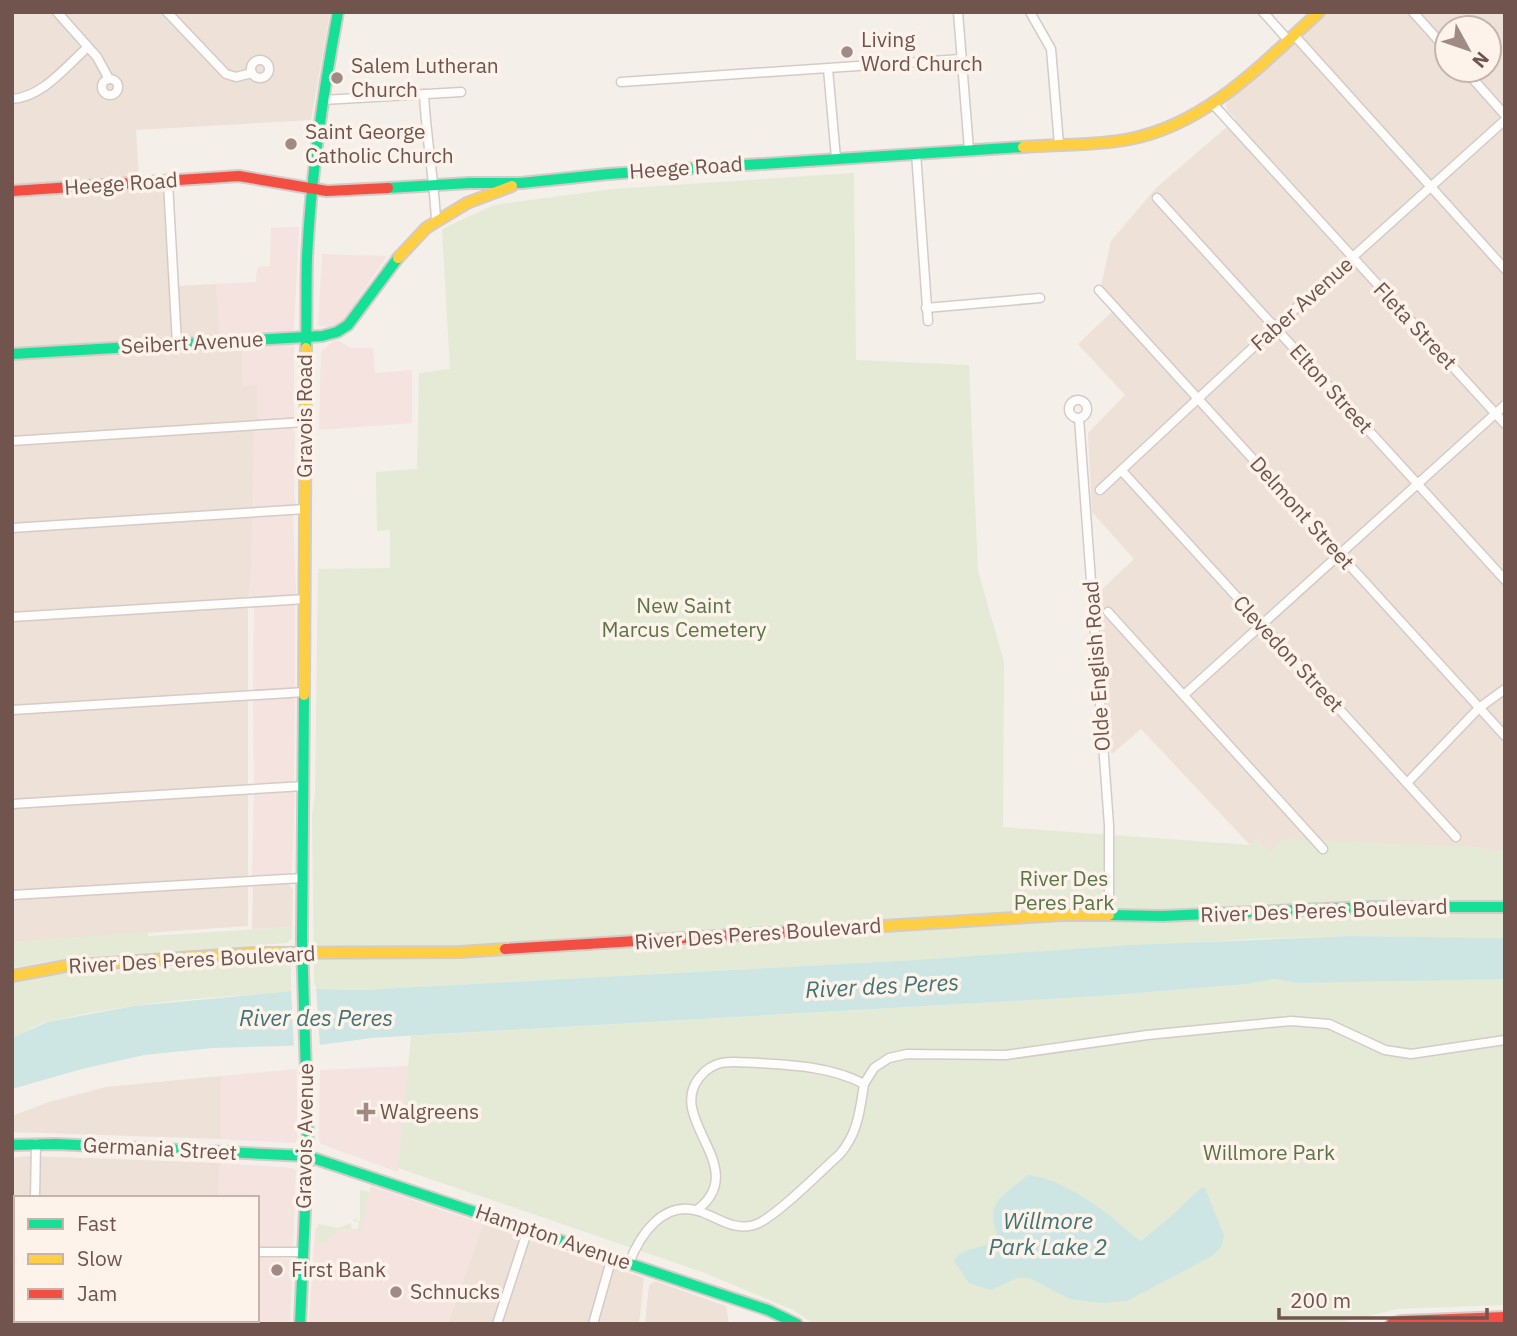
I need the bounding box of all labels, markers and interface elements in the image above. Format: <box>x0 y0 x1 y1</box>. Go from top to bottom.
north arrow <box>1433 14 1503 84</box>
place label: Living Word Church <box>861 25 983 77</box>
marker: Living Word Church <box>839 44 855 60</box>
text: N <box>1467 47 1495 73</box>
place label: Salem Lutheran Church <box>351 51 499 103</box>
marker: Salem Lutheran Church <box>329 70 345 86</box>
place label: Saint George Catholic Church <box>305 117 454 169</box>
marker: Saint George Catholic Church <box>283 136 299 152</box>
street label: Heege Road <box>628 149 744 185</box>
street label: Heege Road <box>63 165 179 201</box>
street label: Faber Avenue <box>1244 250 1358 357</box>
street label: Fleta Street <box>1368 275 1464 375</box>
street label: Seibert Avenue <box>120 324 264 360</box>
street label: Elton Street <box>1284 338 1379 439</box>
street label: Gravois Road <box>290 354 318 478</box>
street label: Delmont Street <box>1244 450 1361 575</box>
street label: Olde English Road <box>1076 580 1116 752</box>
street label: Clevedon Street <box>1227 589 1350 718</box>
park label: New Saint Marcus Cemetery <box>601 591 767 643</box>
park label: River Des Peres Park <box>1014 864 1114 916</box>
street label: River Des Peres Boulevard <box>1200 892 1448 928</box>
street label: River Des Peres Boulevard <box>633 910 882 956</box>
street label: River Des Peres Boulevard <box>68 939 316 979</box>
water label: River des Peres <box>804 966 960 1004</box>
water label: River des Peres <box>239 1002 393 1032</box>
street label: Gravois Avenue <box>289 1063 319 1209</box>
place label: Walgreens <box>380 1097 479 1125</box>
marker: Walgreens <box>358 1104 374 1120</box>
street label: Germania Street <box>82 1130 238 1166</box>
park label: Willmore Park <box>1203 1138 1335 1166</box>
legend <box>14 1196 259 1322</box>
street label: Hampton Avenue <box>472 1196 635 1276</box>
water label: Willmore Park Lake 2 <box>989 1205 1107 1261</box>
text: Fast <box>77 1209 117 1237</box>
text: Slow <box>77 1244 123 1272</box>
place label: First Bank <box>291 1255 386 1283</box>
marker: First Bank <box>269 1262 285 1278</box>
scale bar <box>1279 1276 1487 1320</box>
place label: Schnucks <box>410 1277 500 1305</box>
text: Jam <box>77 1279 117 1307</box>
marker: Schnucks <box>388 1284 404 1300</box>
text: 200 m <box>1290 1286 1351 1314</box>

